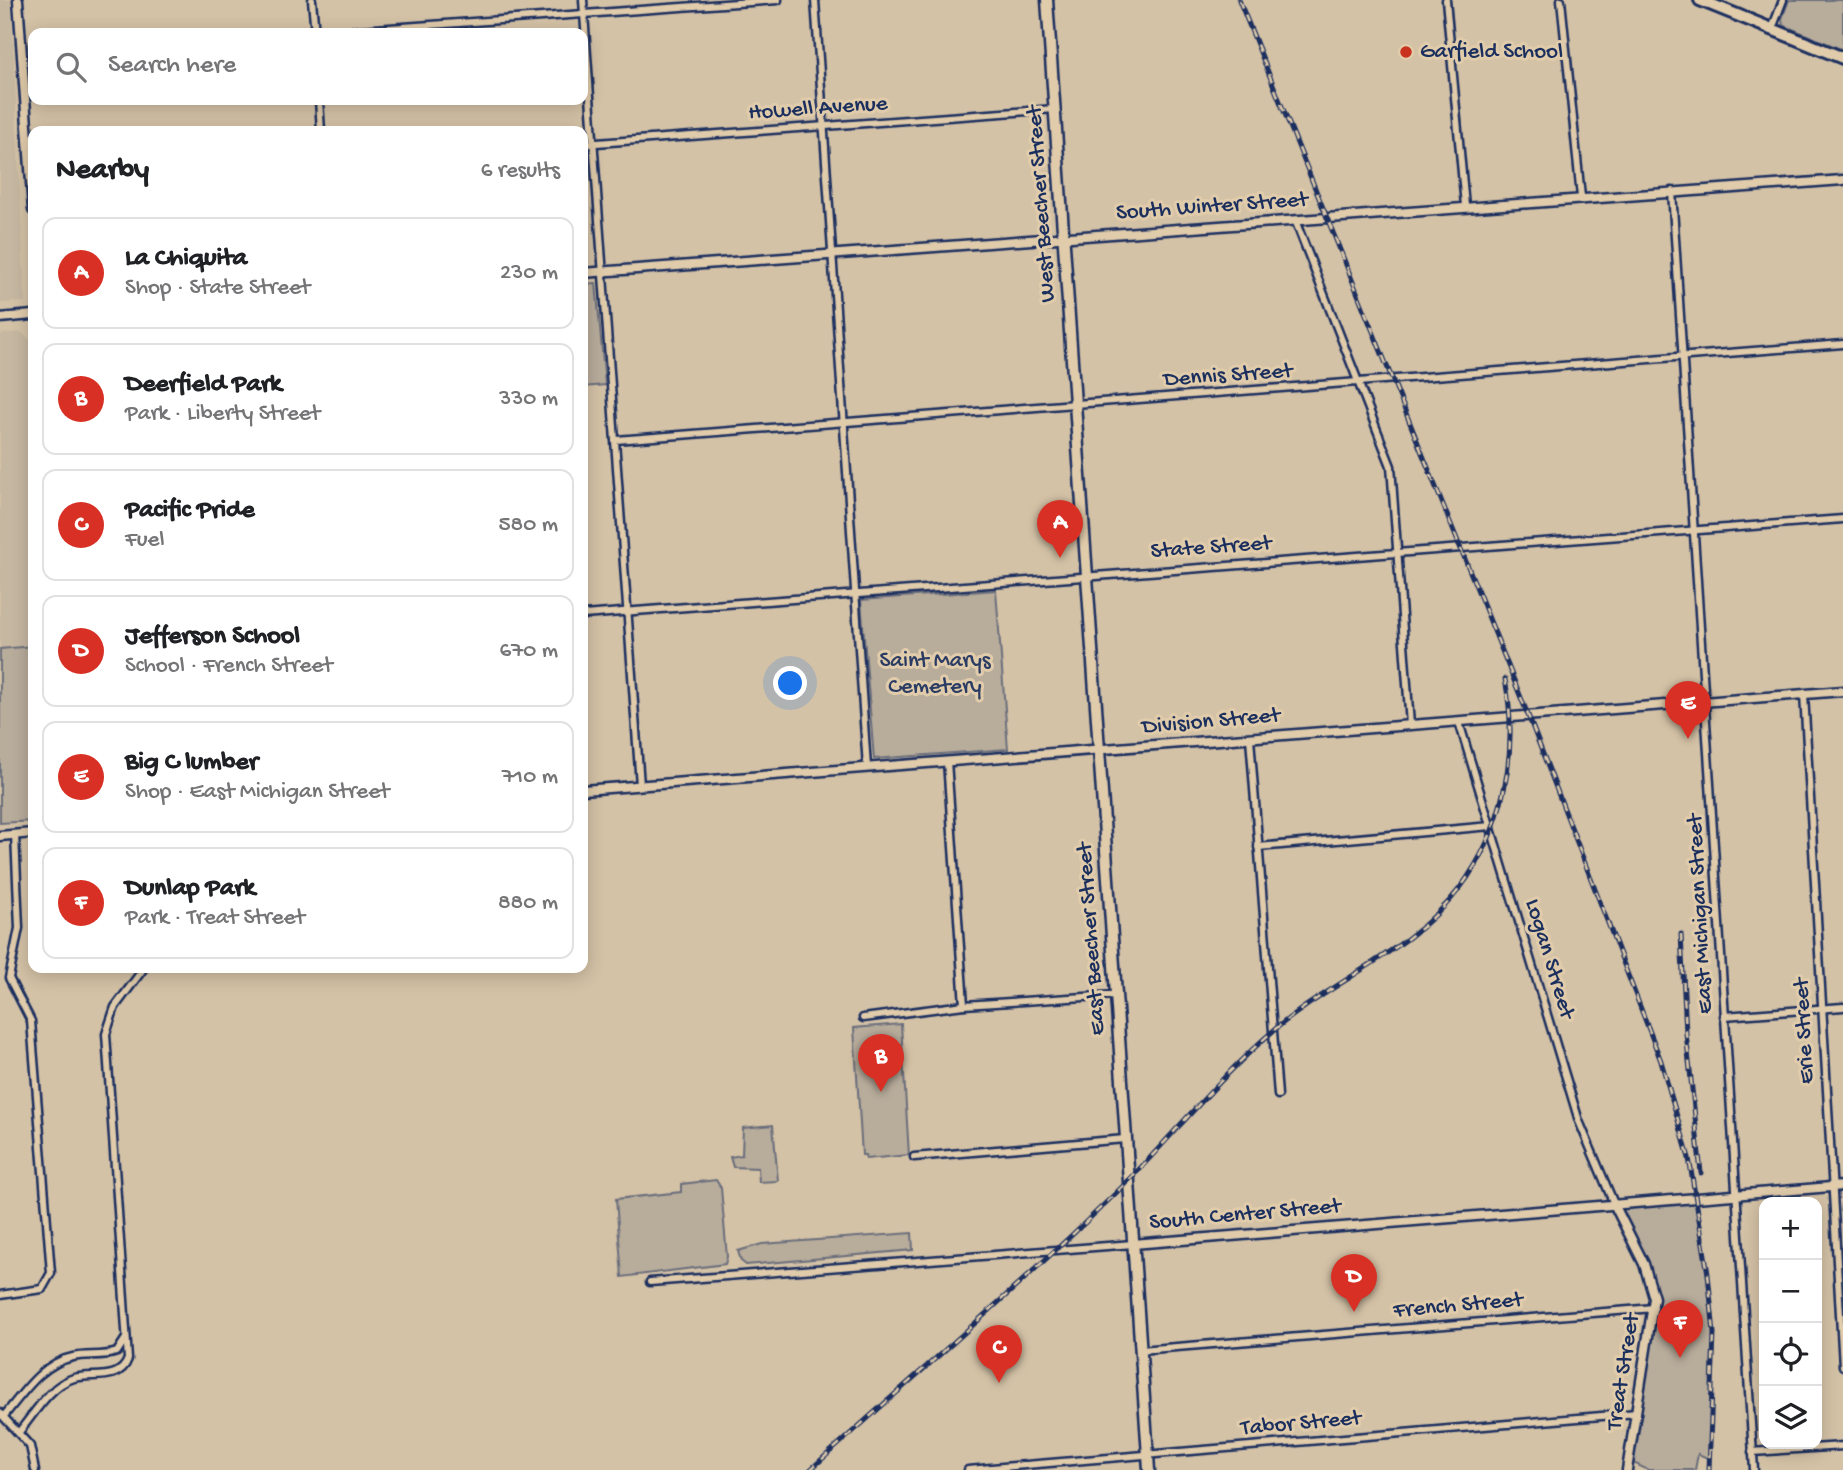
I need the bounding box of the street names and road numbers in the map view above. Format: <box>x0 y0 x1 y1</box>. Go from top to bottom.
street label: Howell Avenue <box>747 91 890 127</box>
street label: West Beecher Street <box>1022 103 1062 303</box>
street label: South Winter Street <box>1115 187 1310 227</box>
street label: Dennis Street <box>1161 358 1295 394</box>
street label: State Street <box>1150 530 1274 566</box>
street label: Division Street <box>1139 702 1283 742</box>
street label: East Michigan Street <box>1682 812 1720 1015</box>
street label: East Beecher Street <box>1072 840 1112 1036</box>
street label: Logan Street <box>1518 896 1580 1024</box>
street label: Erie Street <box>1789 976 1821 1085</box>
street label: South Center Street <box>1148 1193 1343 1237</box>
street label: French Street <box>1391 1287 1525 1325</box>
street label: Treat Street <box>1601 1310 1647 1434</box>
street label: Tabor Street <box>1238 1405 1364 1443</box>

